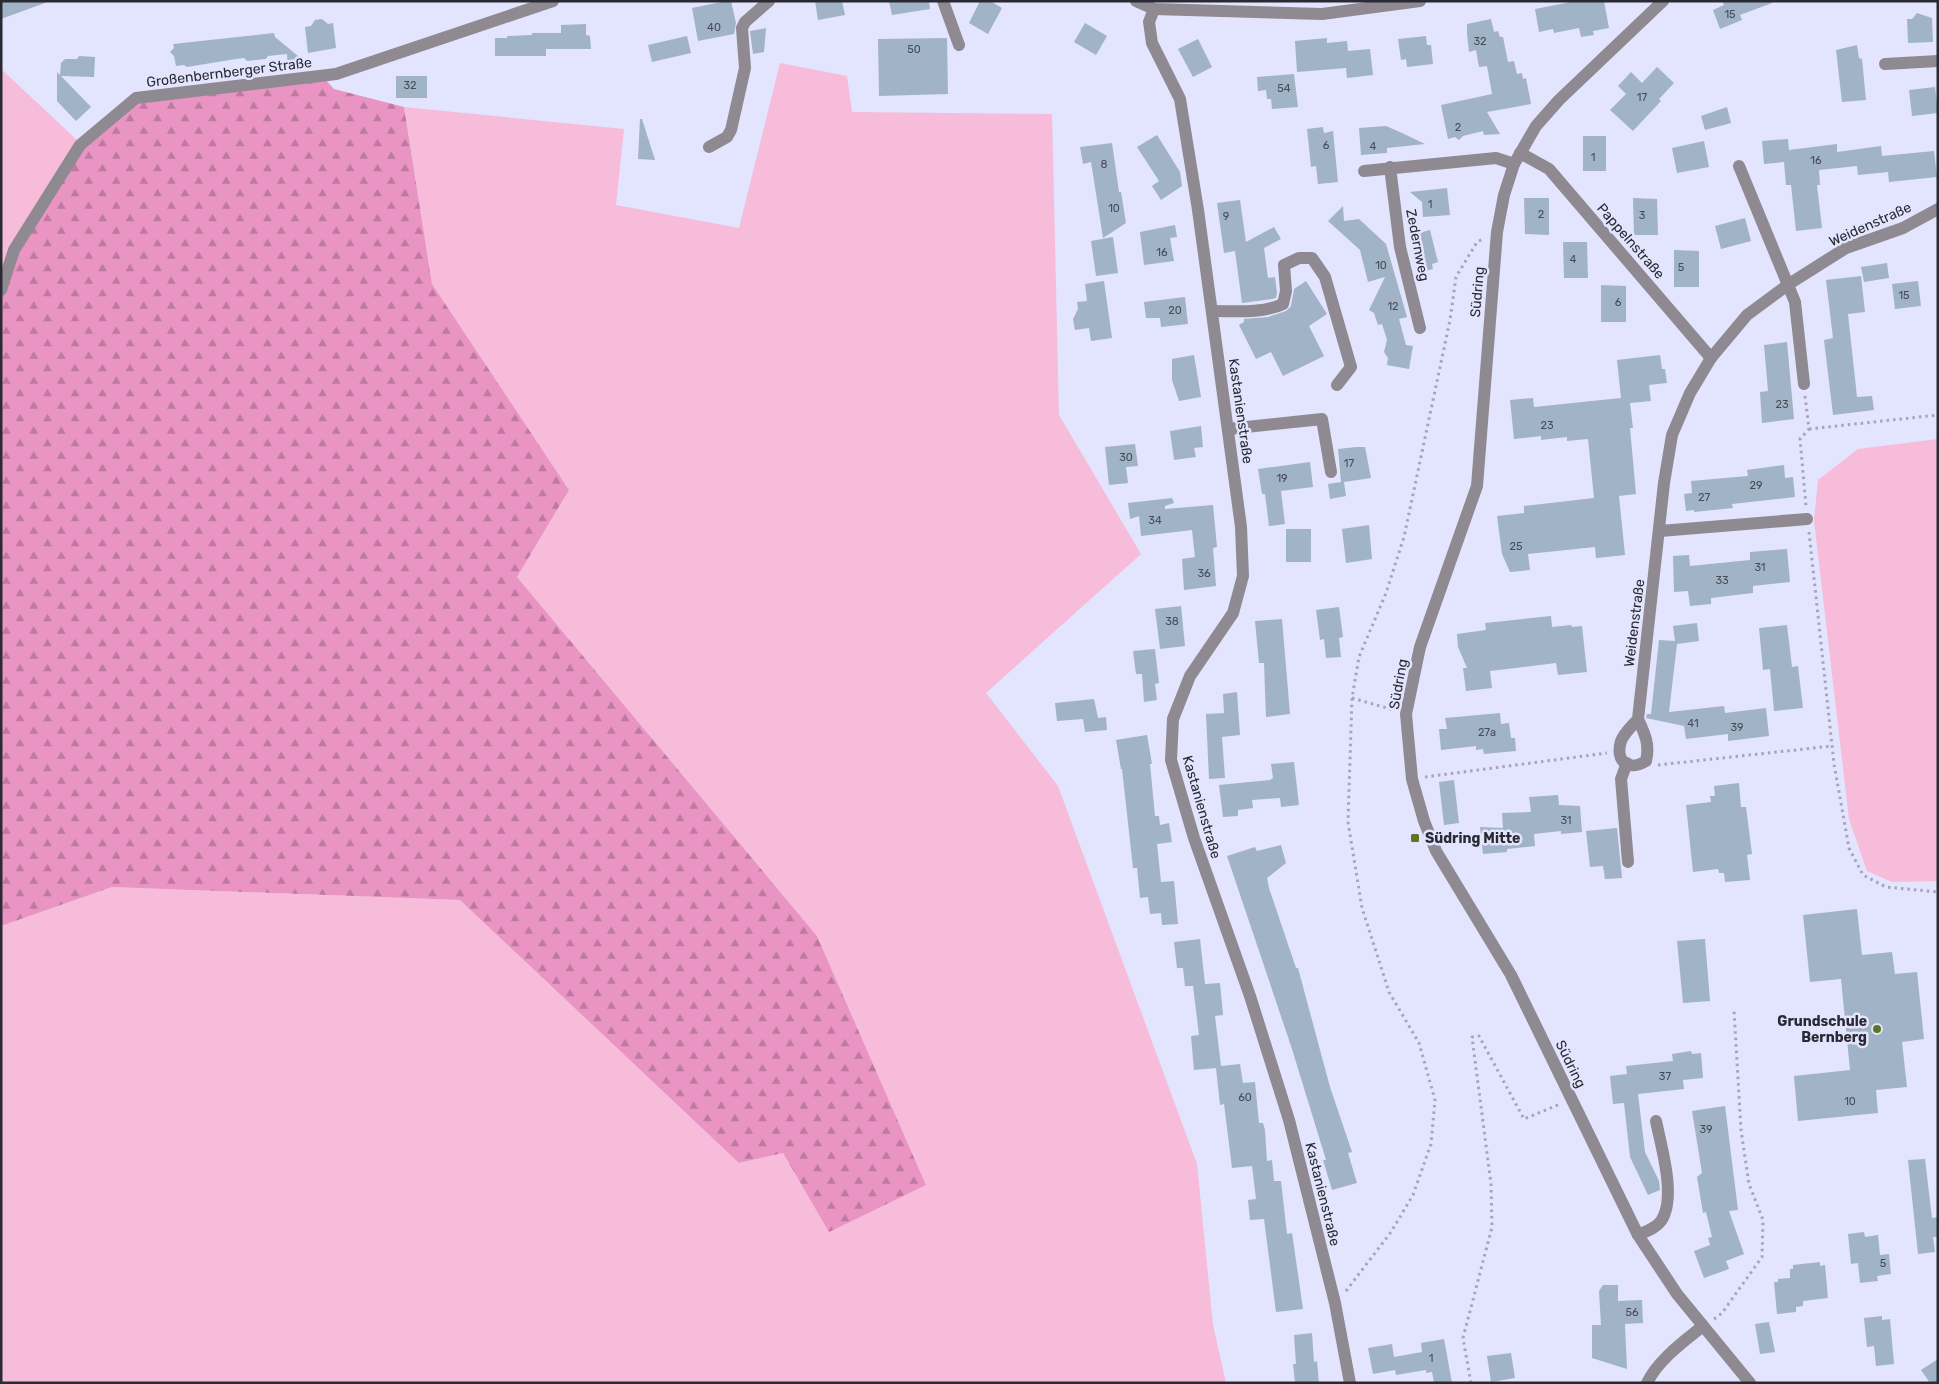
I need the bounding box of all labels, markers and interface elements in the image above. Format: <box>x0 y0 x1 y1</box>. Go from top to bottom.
house number: 15 <box>1724 8 1736 21</box>
house number: 40 <box>707 21 721 34</box>
house number: 32 <box>1473 35 1487 48</box>
house number: 50 <box>907 43 921 56</box>
street label: Großenbernberger Straße <box>145 54 313 91</box>
house number: 32 <box>403 79 417 92</box>
house number: 54 <box>1277 82 1291 95</box>
house number: 17 <box>1637 91 1648 104</box>
house number: 2 <box>1455 121 1461 134</box>
house number: 6 <box>1323 139 1330 152</box>
house number: 4 <box>1370 140 1377 153</box>
house number: 1 <box>1591 151 1595 164</box>
house number: 16 <box>1810 154 1822 167</box>
house number: 8 <box>1101 158 1108 171</box>
house number: 1 <box>1428 198 1432 211</box>
street label: Weidenstraße <box>1826 199 1914 250</box>
street label: Pappelnstraße <box>1593 200 1668 283</box>
house number: 10 <box>1108 202 1120 215</box>
street label: Zedernweg <box>1402 208 1433 283</box>
house number: 2 <box>1538 208 1544 221</box>
house number: 3 <box>1639 209 1646 222</box>
house number: 9 <box>1223 210 1229 223</box>
house number: 16 <box>1156 246 1168 259</box>
house number: 4 <box>1570 253 1577 266</box>
house number: 10 <box>1375 259 1387 272</box>
house number: 5 <box>1678 261 1685 274</box>
street label: Südring <box>1467 266 1488 318</box>
house number: 15 <box>1898 289 1910 302</box>
house number: 6 <box>1615 296 1622 309</box>
house number: 12 <box>1387 300 1399 313</box>
house number: 20 <box>1168 304 1182 317</box>
street label: Kastanienstraße <box>1225 357 1256 465</box>
house number: 23 <box>1775 398 1789 411</box>
house number: 23 <box>1540 419 1554 432</box>
house number: 30 <box>1119 451 1133 464</box>
house number: 17 <box>1344 457 1355 470</box>
house number: 19 <box>1276 472 1288 485</box>
house number: 29 <box>1750 479 1762 492</box>
house number: 27 <box>1698 491 1710 504</box>
house number: 34 <box>1148 514 1162 527</box>
house number: 25 <box>1510 540 1523 553</box>
house number: 31 <box>1754 561 1766 574</box>
house number: 36 <box>1197 567 1211 580</box>
house number: 33 <box>1715 574 1729 587</box>
street label: Weidenstraße <box>1621 578 1648 668</box>
house number: 38 <box>1165 615 1179 628</box>
street label: Südring <box>1386 657 1411 711</box>
house number: 41 <box>1687 717 1699 730</box>
house number: 39 <box>1730 721 1744 734</box>
house number: 27a <box>1478 726 1496 739</box>
street label: Kastanienstraße <box>1179 754 1224 861</box>
house number: 31 <box>1560 814 1572 827</box>
place label: Südring Mitte <box>1425 830 1520 847</box>
marker: Südring Mitte <box>1409 832 1421 844</box>
place label: Grundschule Bernberg <box>1777 1013 1867 1046</box>
marker: Grundschule Bernberg <box>1871 1023 1883 1035</box>
street label: Südring <box>1552 1038 1589 1091</box>
house number: 37 <box>1659 1070 1671 1083</box>
house number: 60 <box>1238 1091 1252 1104</box>
house number: 10 <box>1844 1095 1856 1108</box>
house number: 39 <box>1699 1123 1713 1136</box>
street label: Kastanienstraße <box>1301 1141 1344 1248</box>
house number: 5 <box>1880 1257 1887 1270</box>
house number: 56 <box>1625 1306 1639 1319</box>
house number: 1 <box>1429 1352 1433 1365</box>

